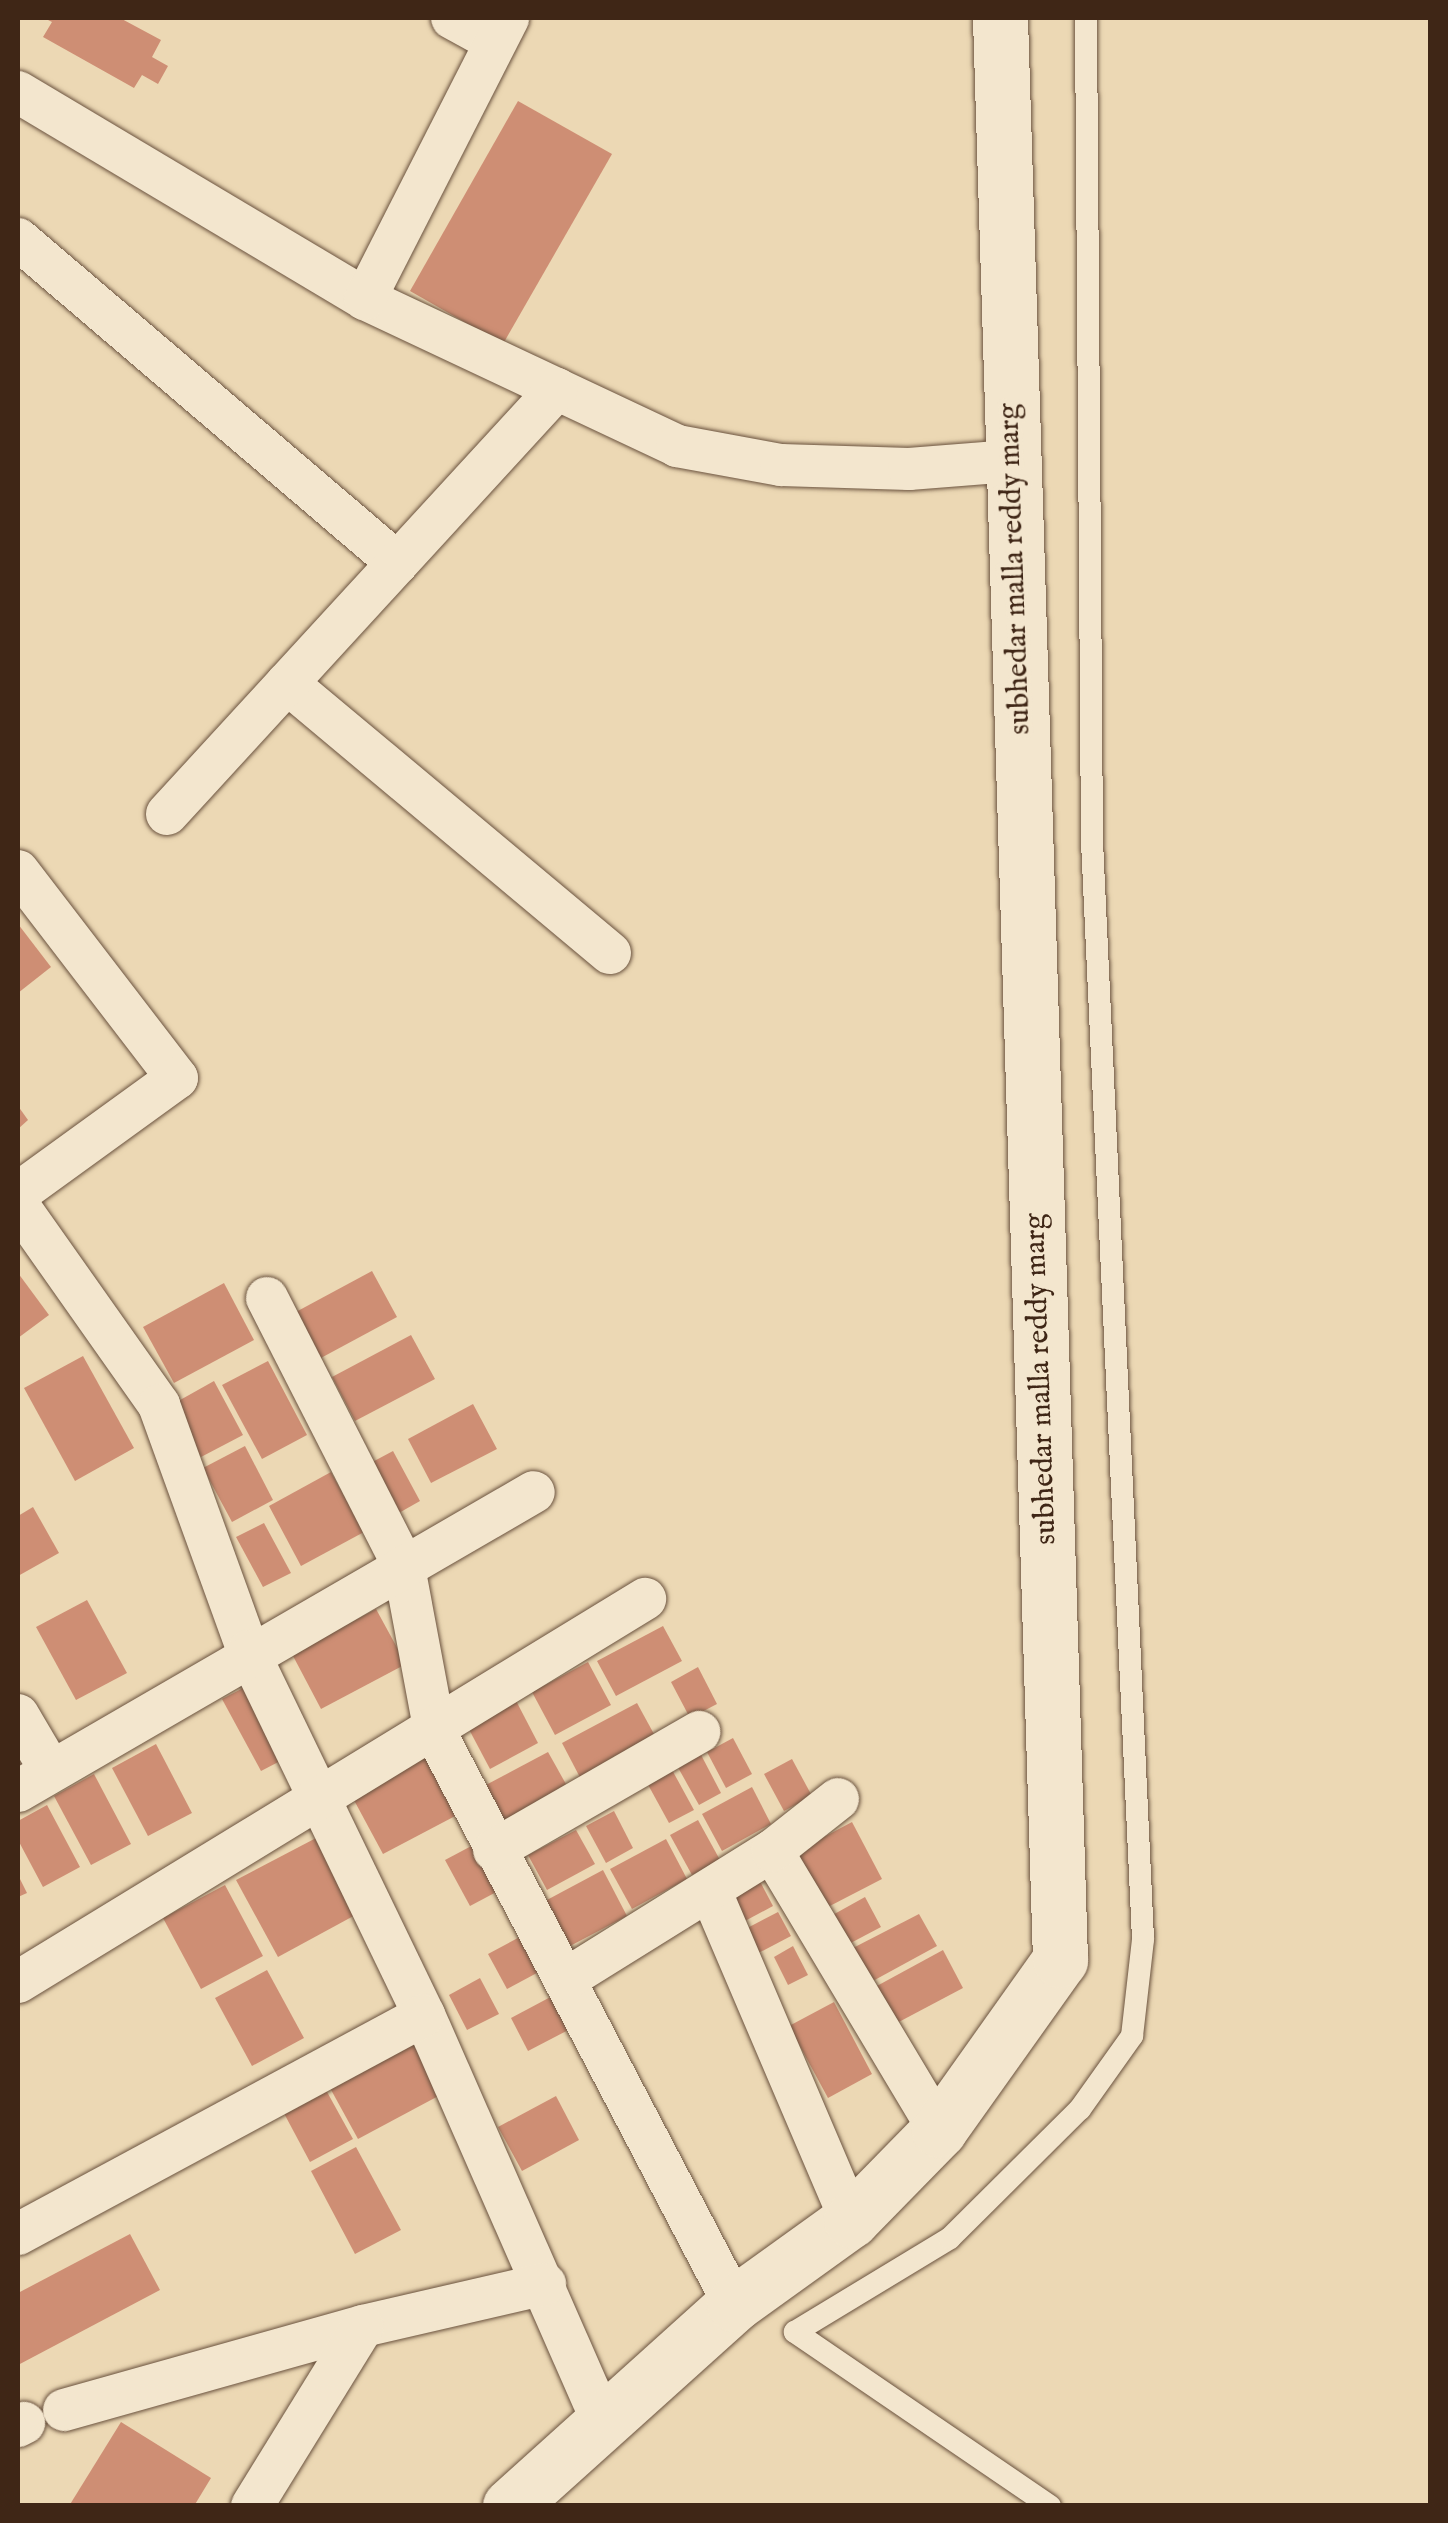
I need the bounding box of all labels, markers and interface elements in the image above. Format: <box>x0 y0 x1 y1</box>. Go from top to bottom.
street label: subhedar malla reddy marg <box>991 403 1039 735</box>
street label: subhedar malla reddy marg <box>1017 1213 1065 1545</box>

